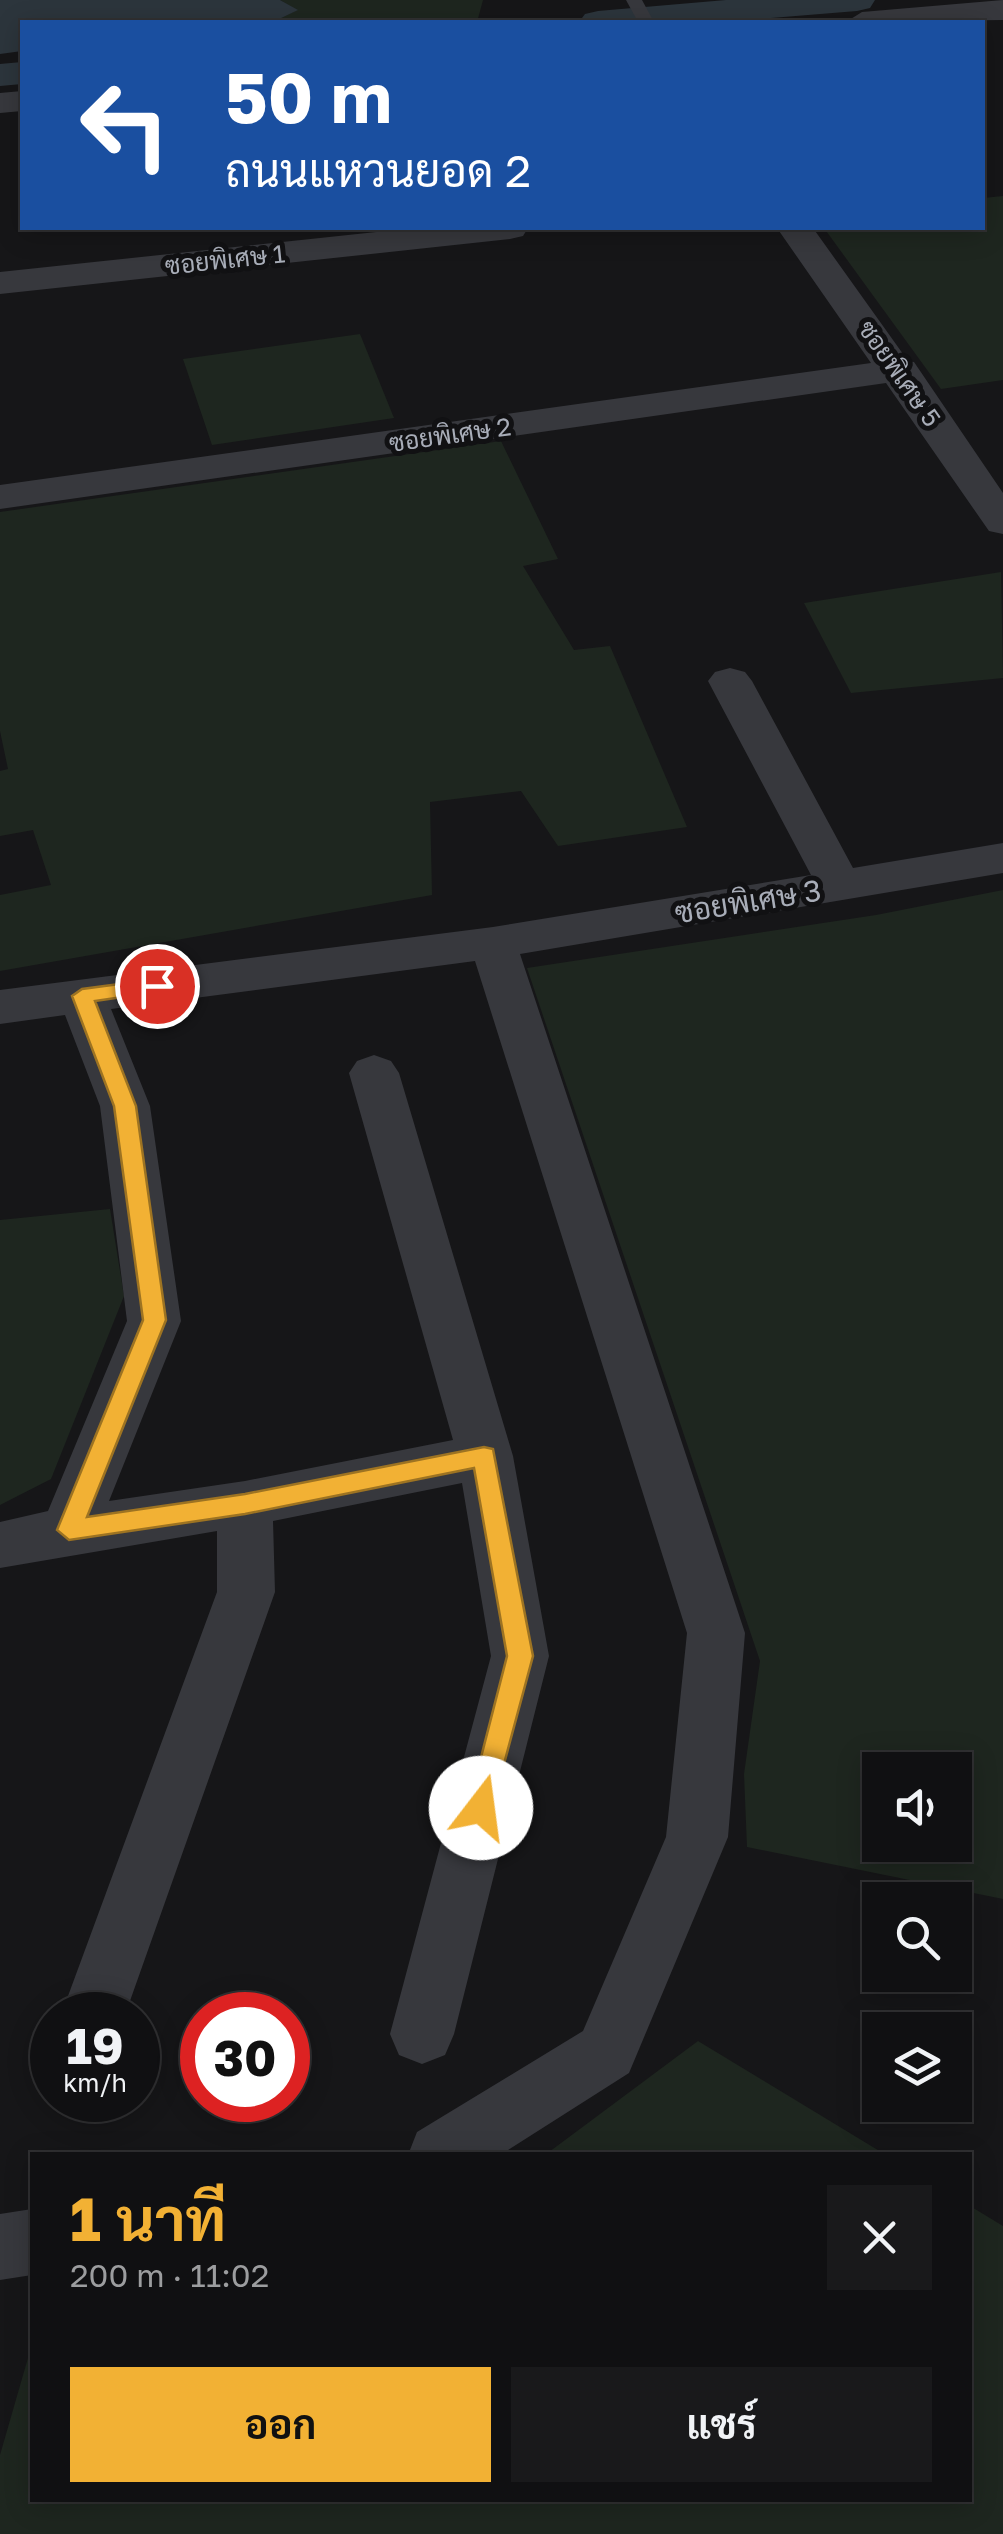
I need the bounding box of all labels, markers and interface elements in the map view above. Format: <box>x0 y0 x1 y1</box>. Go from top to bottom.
text: 50 m <box>225 54 392 138</box>
icon: left <box>60 60 190 190</box>
text: ถนนแหวนยอด 2 <box>225 143 531 197</box>
street label: ซอยพิเศษ 1 <box>163 237 287 281</box>
street label: ซอยพิเศษ 5 <box>852 314 948 432</box>
street label: ซอยพิเศษ 2 <box>387 410 513 458</box>
street label: ซอยพิเศษ 3 <box>672 872 824 930</box>
pin <box>115 944 200 1029</box>
icon: arrive <box>130 959 185 1014</box>
map controls <box>862 1752 972 2122</box>
button: sound <box>862 1752 972 1862</box>
position arrow <box>429 1756 533 1860</box>
button: search <box>862 1882 972 1992</box>
speed limit sign: 30 <box>180 1992 310 2122</box>
button: layers <box>862 2012 972 2122</box>
text: 19 <box>66 2015 124 2075</box>
text: km/h <box>63 2067 127 2098</box>
text: 1 นาที <box>70 2182 226 2254</box>
button: close <box>827 2185 932 2290</box>
text: 200 m · 11:02 <box>70 2256 269 2294</box>
button: ออก <box>70 2367 491 2482</box>
button: แชร์ <box>511 2367 932 2482</box>

